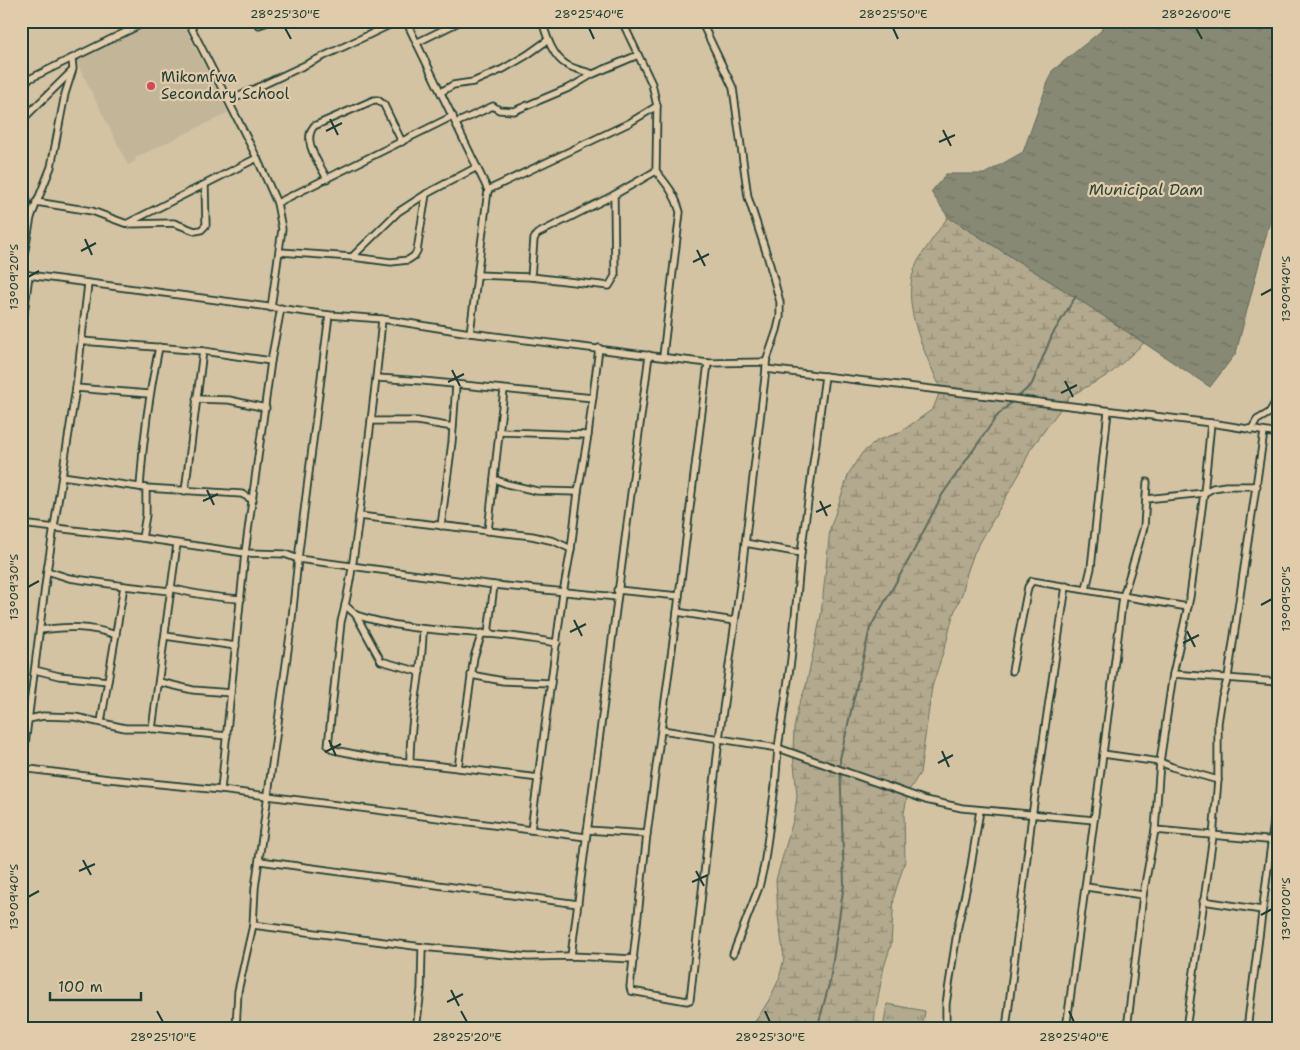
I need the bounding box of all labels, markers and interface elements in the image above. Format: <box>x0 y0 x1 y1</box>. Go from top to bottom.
text: 28°25'30"E <box>250 6 320 22</box>
text: 28°25'40"E <box>554 6 624 22</box>
text: 28°25'50"E <box>858 6 928 22</box>
text: 28°26'00"E <box>1161 6 1231 22</box>
place label: Mikomfwa Secondary School <box>161 67 290 104</box>
marker: Mikomfwa Secondary School <box>145 80 157 92</box>
water label: Municipal Dam <box>1089 179 1203 200</box>
text: 13°09'20"S <box>6 244 22 310</box>
text: 13°09'40"S <box>1278 256 1294 322</box>
text: 13°09'30"S <box>6 554 22 620</box>
text: 13°09'50"S <box>1278 566 1294 632</box>
text: 13°09'40"S <box>6 864 22 930</box>
text: 13°10'00"S <box>1278 877 1294 941</box>
scale bar <box>50 970 141 1002</box>
text: 100 m <box>58 977 103 997</box>
text: 28°25'10"E <box>130 1029 196 1045</box>
text: 28°25'20"E <box>432 1029 502 1045</box>
text: 28°25'30"E <box>735 1029 805 1045</box>
text: 28°25'40"E <box>1039 1029 1109 1045</box>

